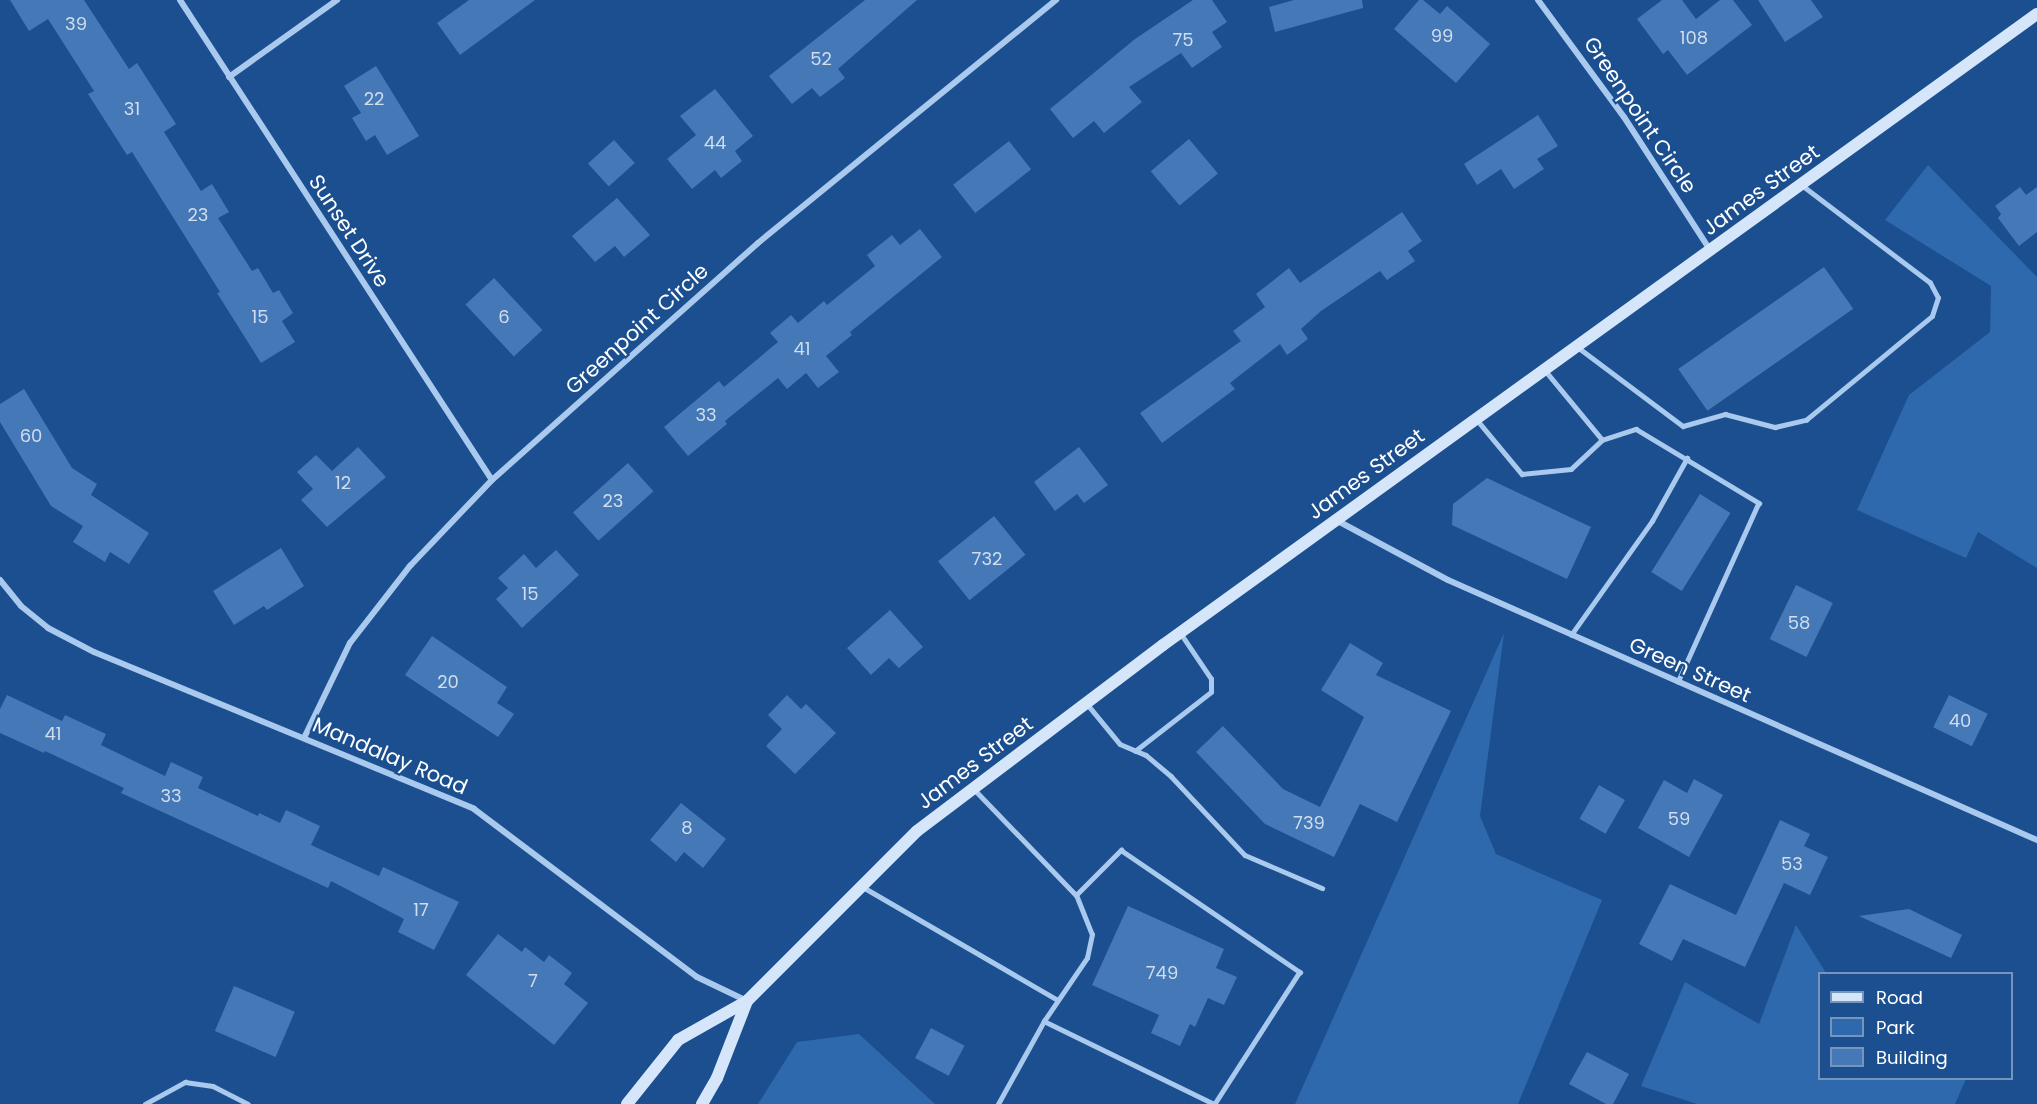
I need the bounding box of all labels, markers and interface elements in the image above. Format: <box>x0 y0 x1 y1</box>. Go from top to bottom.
house number: 39 <box>65 13 87 35</box>
house number: 99 <box>1431 25 1453 47</box>
house number: 108 <box>1680 27 1708 49</box>
house number: 75 <box>1172 29 1194 51</box>
street label: Greenpoint Circle <box>1578 32 1702 198</box>
house number: 52 <box>810 48 832 70</box>
house number: 22 <box>364 88 384 110</box>
house number: 31 <box>124 98 140 120</box>
house number: 44 <box>704 132 726 154</box>
street label: James Street <box>1698 139 1824 241</box>
street label: Sunset Drive <box>303 170 395 292</box>
house number: 23 <box>188 204 208 226</box>
street label: Greenpoint Circle <box>560 258 714 400</box>
house number: 15 <box>251 306 269 328</box>
house number: 6 <box>498 306 510 328</box>
house number: 41 <box>793 338 811 360</box>
house number: 33 <box>695 404 717 426</box>
street label: James Street <box>1303 423 1429 525</box>
house number: 60 <box>20 425 42 447</box>
house number: 12 <box>335 472 351 494</box>
house number: 23 <box>603 490 623 512</box>
house number: 732 <box>972 548 1002 570</box>
house number: 15 <box>521 583 539 605</box>
house number: 58 <box>1788 612 1810 634</box>
street label: Green Street <box>1625 632 1755 708</box>
house number: 20 <box>437 671 459 693</box>
house number: 40 <box>1949 710 1971 732</box>
street label: James Street <box>912 711 1038 815</box>
street label: Mandalay Road <box>309 712 471 800</box>
house number: 41 <box>44 723 62 745</box>
house number: 33 <box>160 785 182 807</box>
house number: 59 <box>1668 808 1690 830</box>
house number: 739 <box>1293 812 1325 834</box>
house number: 8 <box>681 817 693 839</box>
house number: 53 <box>1781 853 1803 875</box>
house number: 17 <box>413 899 429 921</box>
house number: 749 <box>1146 962 1178 984</box>
house number: 7 <box>528 970 538 992</box>
legend <box>1818 972 2013 1080</box>
text: Road <box>1876 985 1923 1010</box>
text: Park <box>1876 1015 1915 1040</box>
text: Building <box>1876 1045 1948 1070</box>

